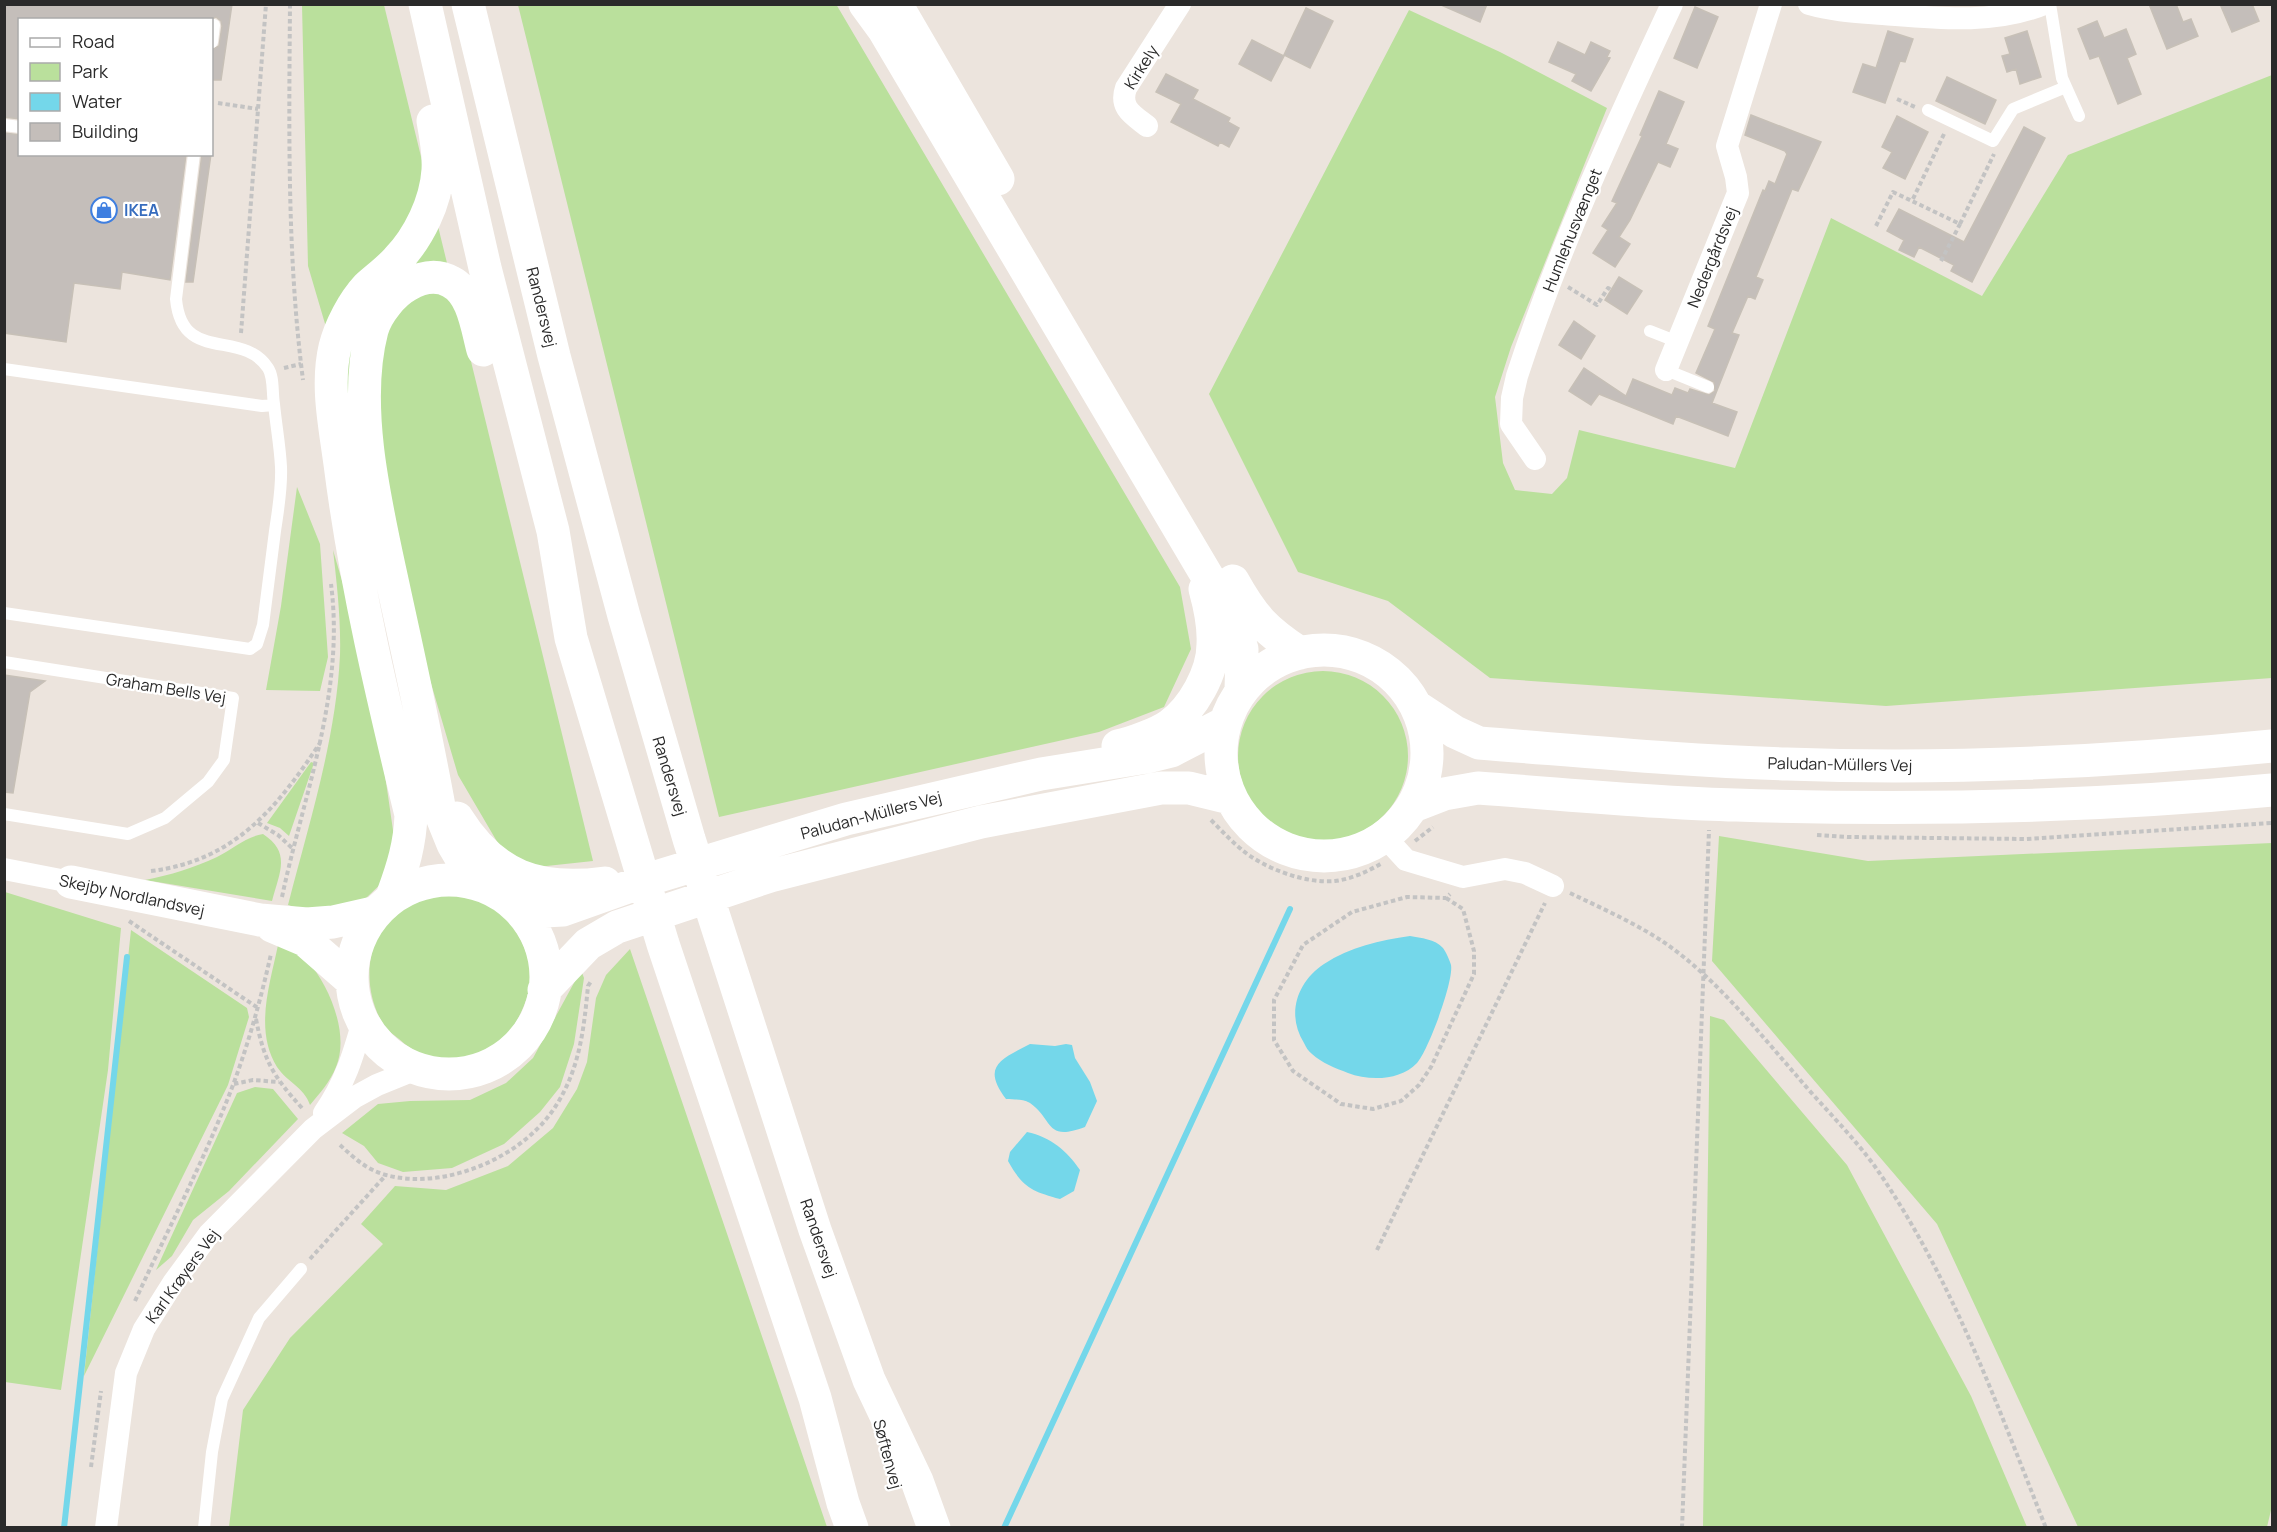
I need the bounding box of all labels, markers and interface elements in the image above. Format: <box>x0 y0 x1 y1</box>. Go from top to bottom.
legend <box>18 18 213 156</box>
text: Road <box>72 29 115 53</box>
street label: Kirkely <box>1119 40 1163 93</box>
text: Park <box>72 59 109 83</box>
text: Water <box>72 89 122 113</box>
text: Building <box>72 119 138 143</box>
street label: Humlehusvænget <box>1537 165 1607 295</box>
shop icon: IKEA <box>89 195 119 225</box>
place label: IKEA <box>124 199 159 221</box>
street label: Nedergårdsvej <box>1682 203 1742 311</box>
street label: Randersvej <box>521 265 563 349</box>
street label: Graham Bells Vej <box>104 668 228 708</box>
street label: Randersvej <box>647 734 693 818</box>
street label: Paludan-Müllers Vej <box>1767 752 1913 776</box>
street label: Paludan-Müllers Vej <box>798 786 944 844</box>
street label: Skejby Nordlandsvej <box>57 869 207 921</box>
street label: Randersvej <box>795 1196 843 1280</box>
street label: Karl Krøyers Vej <box>140 1224 224 1328</box>
street label: Søftenvej <box>868 1417 908 1491</box>

